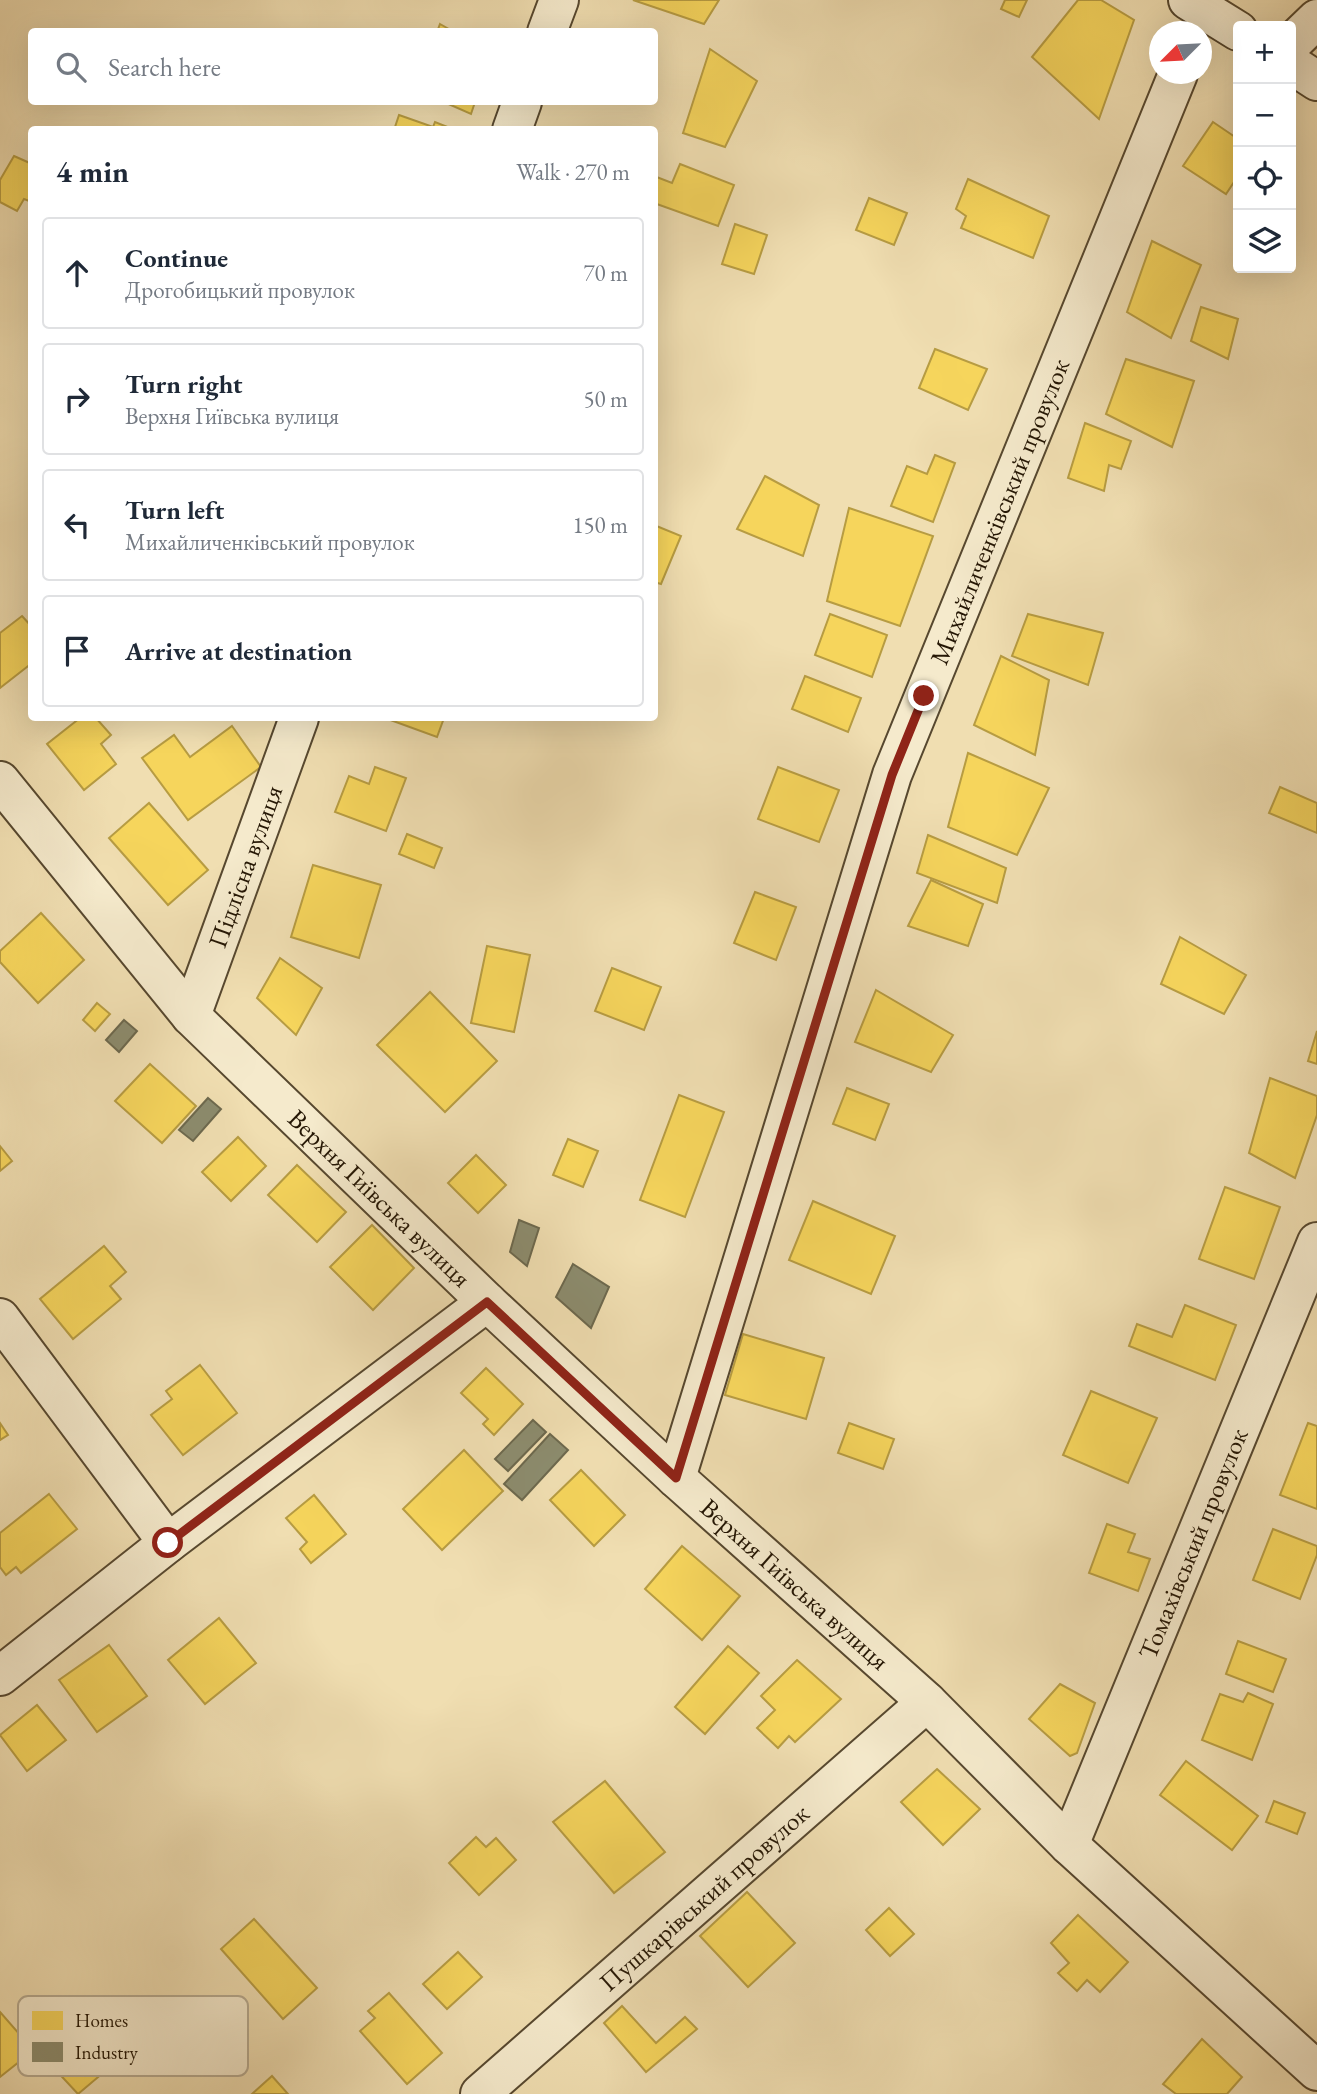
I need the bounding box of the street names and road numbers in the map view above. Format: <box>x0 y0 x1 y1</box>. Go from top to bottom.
street label: Михайличенківський провулок <box>922 353 1077 670</box>
street label: Підлісна вулиця <box>200 781 290 953</box>
street label: Верхня Гиївська вулиця <box>281 1102 478 1295</box>
street label: Томахівський провулок <box>1130 1422 1256 1664</box>
street label: Верхня Гиївська вулиця <box>693 1491 897 1677</box>
street label: Пушкарівський провулок <box>592 1796 817 1999</box>

